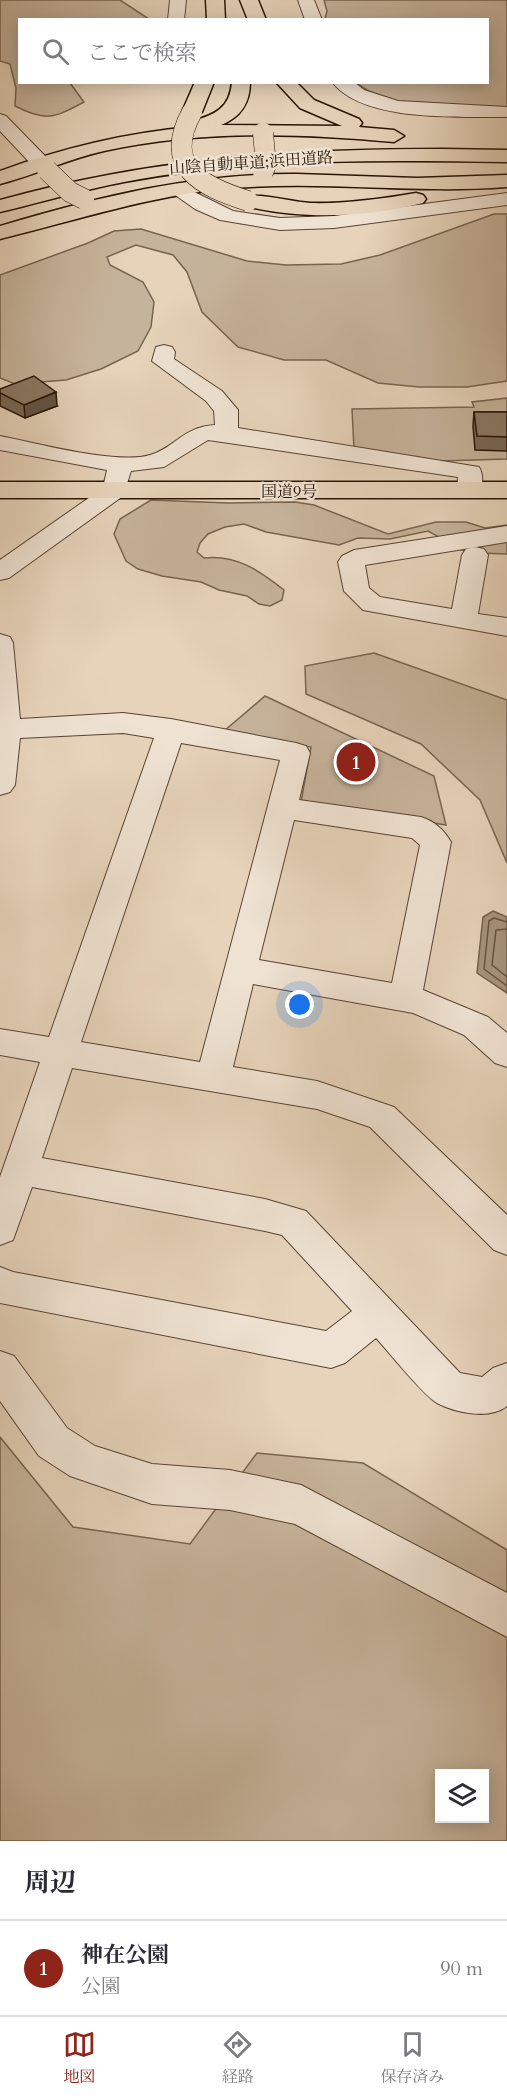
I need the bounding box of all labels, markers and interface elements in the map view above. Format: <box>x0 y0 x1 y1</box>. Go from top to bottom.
search box <box>18 18 489 84</box>
icon: search <box>39 35 72 68</box>
text: ここで検索 <box>87 38 197 68</box>
street label: 山陰自動車道;浜田道路 <box>168 146 334 180</box>
street label: 国道9号 <box>261 481 317 503</box>
pin: 1 <box>336 740 376 784</box>
your location <box>285 990 314 1019</box>
map controls <box>435 1769 489 1823</box>
button: layers <box>435 1769 489 1823</box>
text: 周辺 <box>24 1865 76 1900</box>
text: 神在公園 <box>81 1940 169 1970</box>
text: 1 <box>38 1955 49 1982</box>
text: 90 m <box>440 1955 483 1982</box>
text: 公園 <box>81 1973 121 2000</box>
tab: 地図 <box>63 2028 96 2088</box>
tab: 経路 <box>221 2028 254 2088</box>
tab: 保存済み <box>380 2028 444 2088</box>

